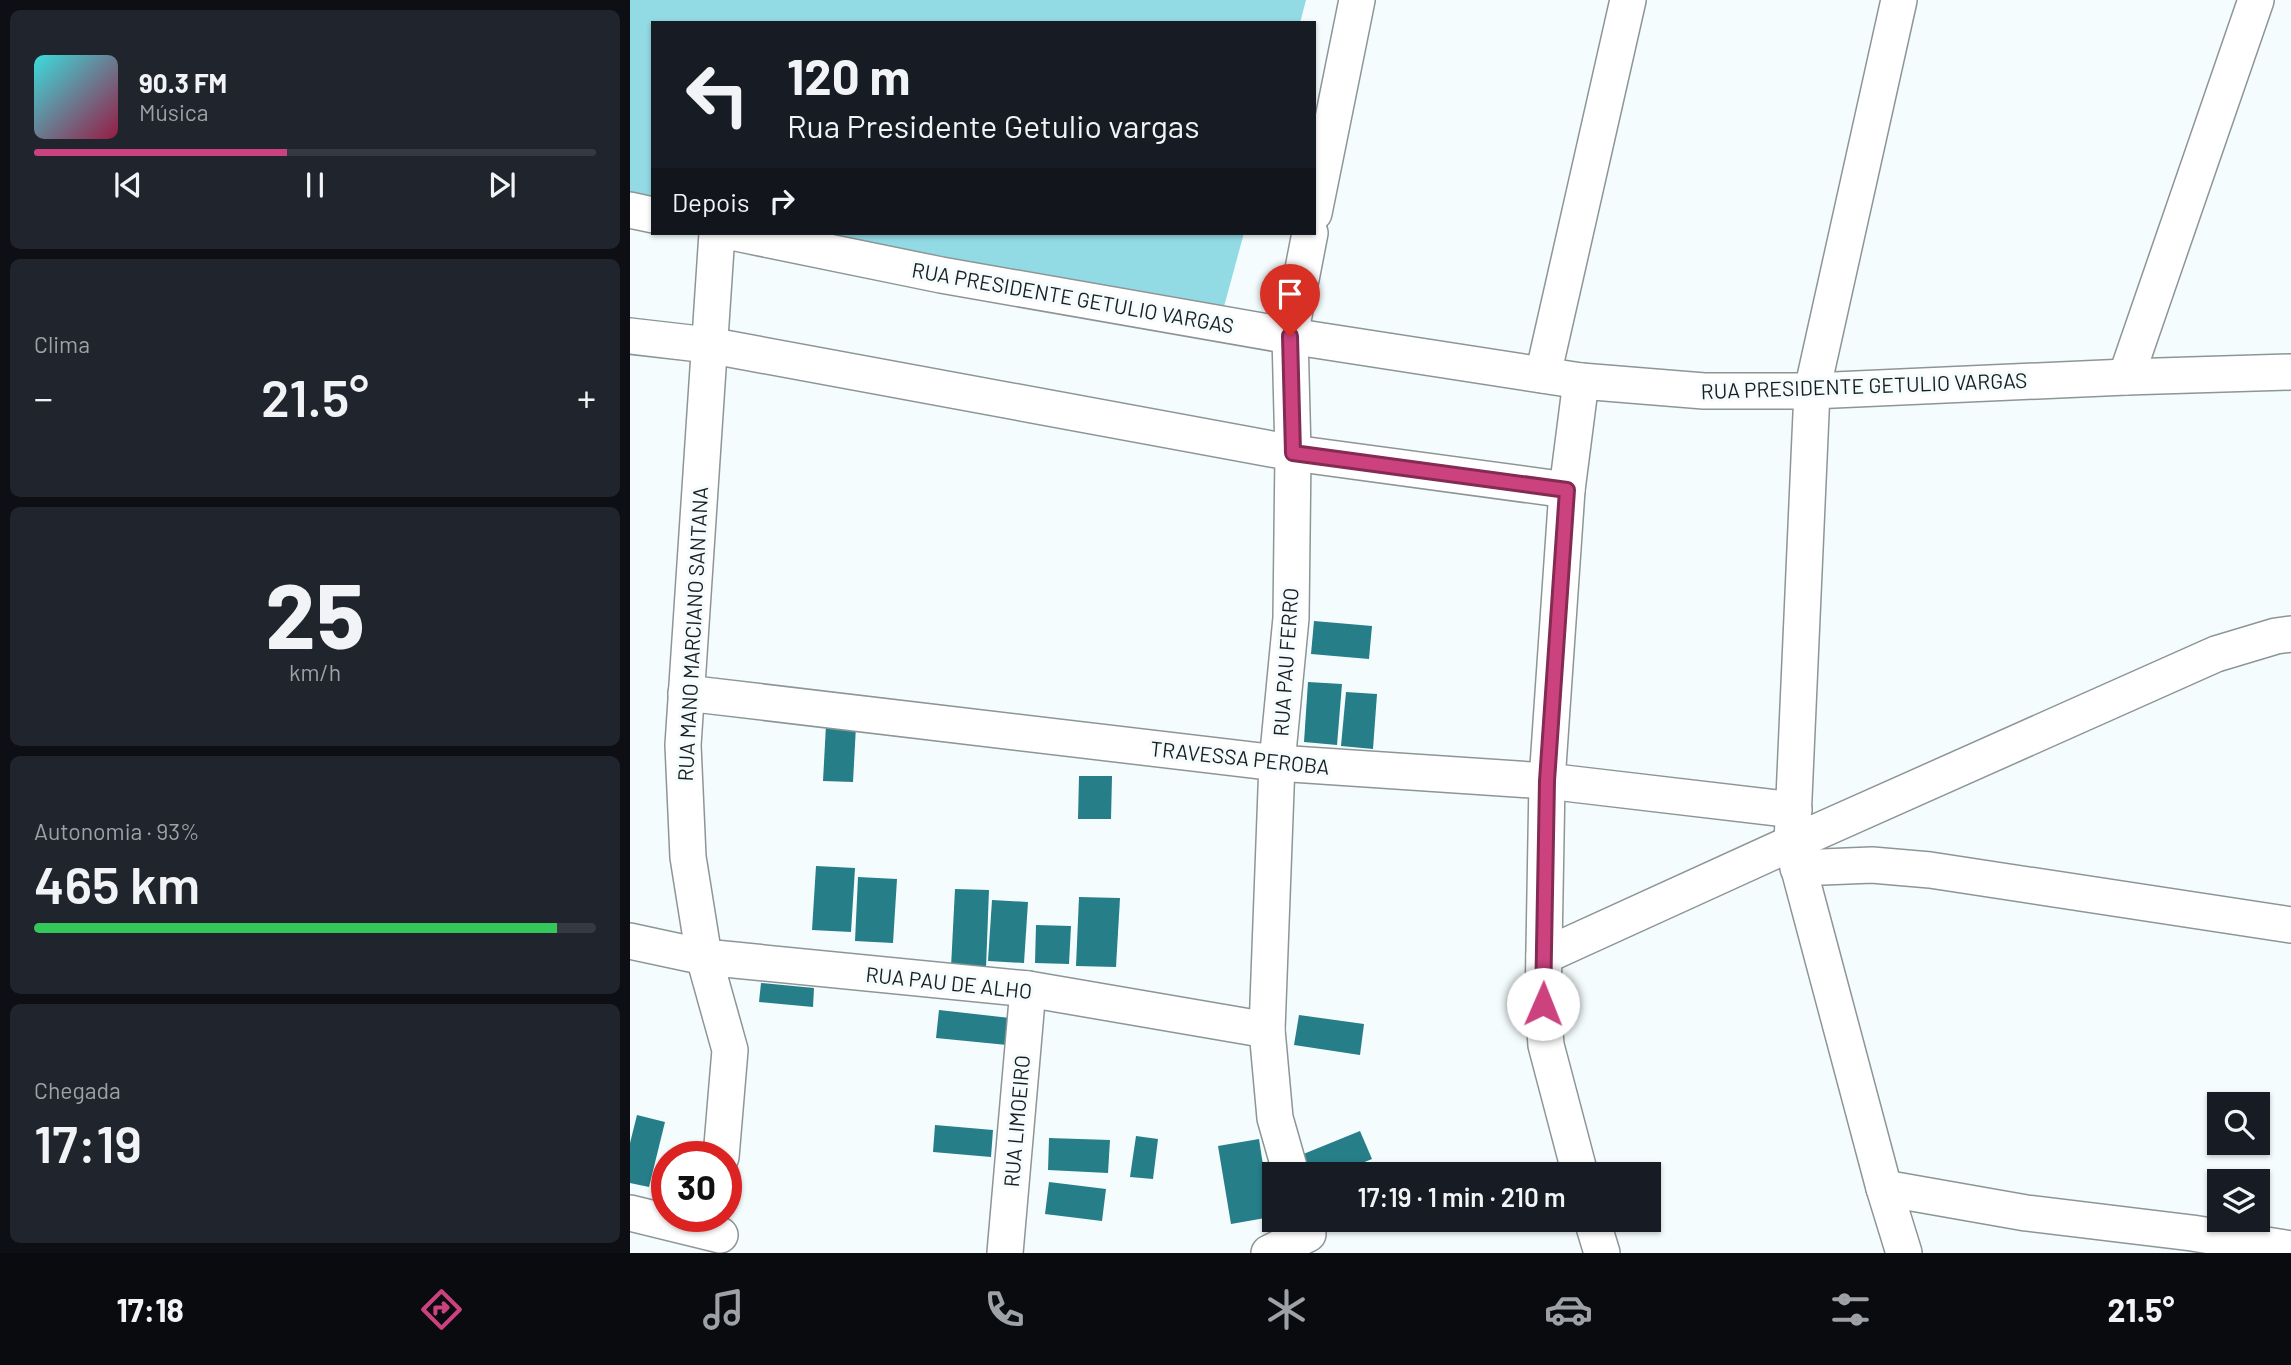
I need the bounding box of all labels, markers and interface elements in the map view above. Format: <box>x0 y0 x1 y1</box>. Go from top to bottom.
text: 120 m <box>787 46 910 105</box>
icon: left <box>672 49 763 140</box>
text: 90.3 FM <box>139 67 227 98</box>
text: Música <box>139 98 208 126</box>
text: Rua Presidente Getulio vargas <box>787 106 1200 144</box>
icon: previous <box>109 166 147 204</box>
icon: pause <box>296 166 334 204</box>
icon: next <box>483 166 521 204</box>
icon: right <box>763 182 801 220</box>
text: Depois <box>672 186 749 217</box>
street label: RUA PRESIDENTE GETULIO VARGAS <box>910 256 1236 338</box>
pin <box>1260 264 1320 336</box>
icon: arrive <box>1271 275 1309 313</box>
text: Clima <box>34 330 90 358</box>
text: 21.5° <box>261 365 369 427</box>
street label: RUA PRESIDENTE GETULIO VARGAS <box>1700 367 2028 403</box>
text: − <box>34 374 53 420</box>
text: + <box>577 374 596 420</box>
street label: RUA MANO MARCIANO SANTANA <box>672 486 712 782</box>
text: 25 <box>265 558 365 667</box>
street label: RUA PAU FERRO <box>1267 587 1303 737</box>
text: km/h <box>289 658 341 686</box>
street label: TRAVESSA PEROBA <box>1149 735 1331 779</box>
text: Autonomia · 93% <box>34 817 200 845</box>
text: 465 km <box>34 852 200 914</box>
street label: RUA PAU DE ALHO <box>865 961 1033 1003</box>
position arrow <box>1506 967 1580 1041</box>
street label: RUA LIMOEIRO <box>998 1054 1034 1188</box>
text: Chegada <box>34 1076 121 1104</box>
map controls <box>2207 1092 2270 1232</box>
button: search <box>2207 1092 2270 1155</box>
text: 17:19 <box>34 1111 142 1173</box>
speed limit sign: 30 <box>651 1141 742 1232</box>
button: layers <box>2207 1169 2270 1232</box>
text: 17:19 · 1 min · 210 m <box>1357 1181 1566 1212</box>
icon: directions <box>417 1285 466 1334</box>
icon: music <box>699 1285 748 1334</box>
icon: phone <box>980 1285 1029 1334</box>
icon: climate <box>1262 1285 1311 1334</box>
icon: car <box>1544 1285 1593 1334</box>
icon: filters <box>1826 1285 1875 1334</box>
text: 17:18 <box>116 1290 184 1328</box>
text: 21.5° <box>2108 1290 2175 1328</box>

